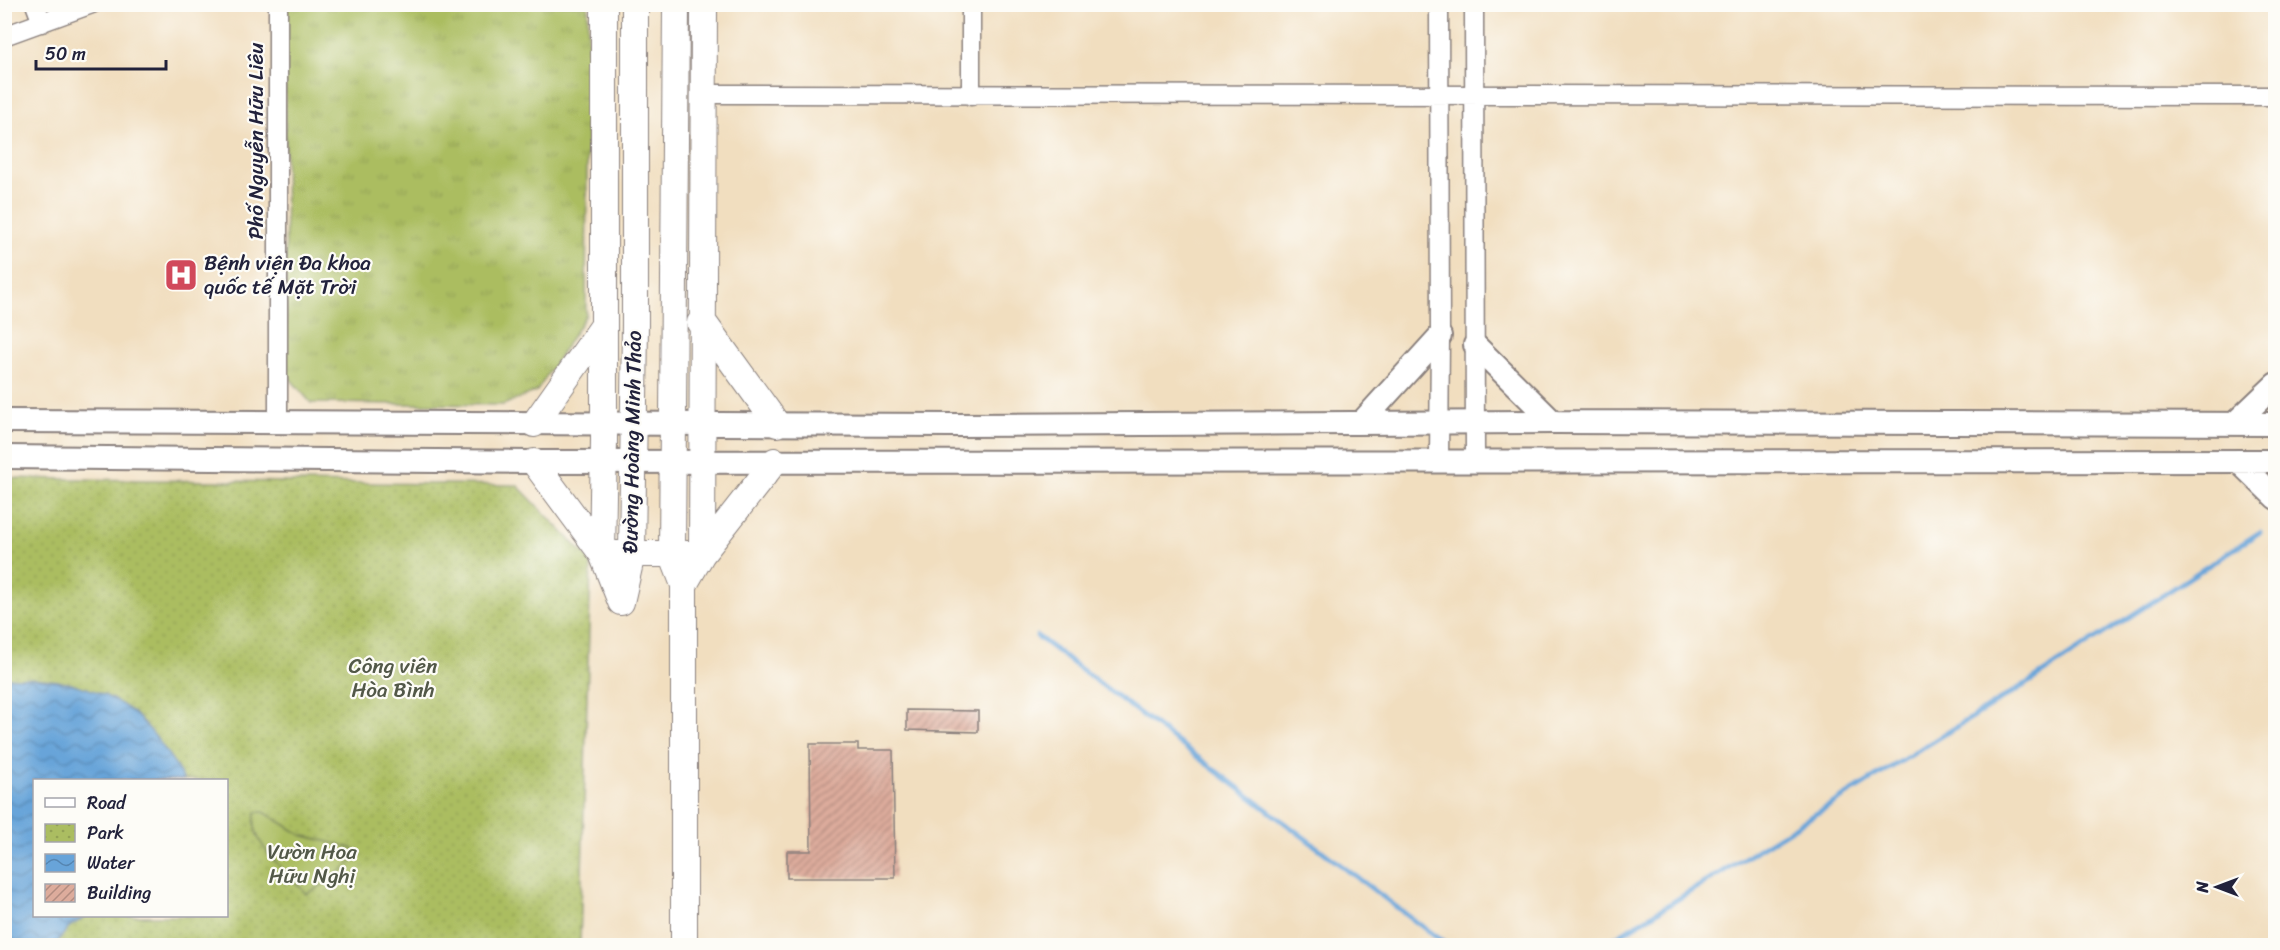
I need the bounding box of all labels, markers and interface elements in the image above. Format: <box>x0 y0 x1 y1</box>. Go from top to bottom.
scale bar <box>36 33 166 71</box>
text: 50 m <box>45 38 86 70</box>
street label: Phố Nguyễn Hữu Liêu <box>237 42 275 240</box>
place label: Bệnh viện Đa khoa quốc tế Mặt Trời <box>204 244 371 306</box>
hospital icon: Bệnh viện Đa khoa quốc tế Mặt Trời <box>163 257 199 293</box>
street label: Đường Hoàng Minh Thảo <box>611 330 653 554</box>
park label: Công viên Hòa Bình <box>349 647 437 709</box>
legend <box>33 779 228 917</box>
text: Road <box>87 787 127 819</box>
text: Park <box>87 817 124 849</box>
park label: Vườn Hoa Hữu Nghị <box>267 833 357 895</box>
text: Water <box>87 847 136 879</box>
north arrow <box>2187 857 2247 917</box>
text: Building <box>87 877 151 909</box>
text: N <box>2188 881 2217 894</box>

